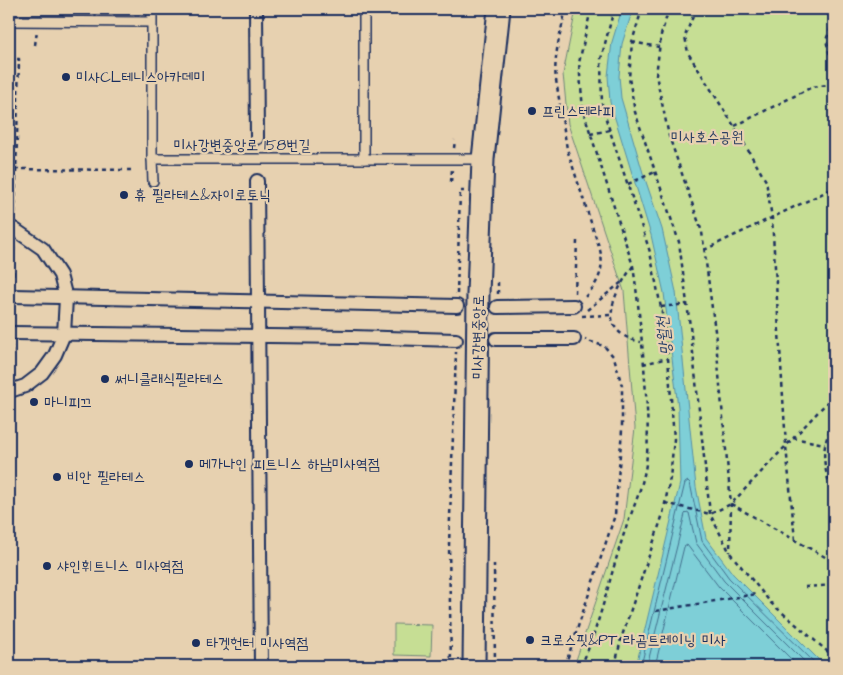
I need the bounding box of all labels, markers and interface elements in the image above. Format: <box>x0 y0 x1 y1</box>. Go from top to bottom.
place label: 미사CL테니스아카데미 <box>76 67 206 88</box>
marker: 미사CL테니스아카데미 <box>60 71 72 83</box>
place label: 프린스테라피 <box>542 101 614 122</box>
marker: 프린스테라피 <box>526 105 538 117</box>
park label: 미사호수공원 <box>671 127 743 148</box>
street label: 미사강변중앙로 158번길 <box>174 135 310 156</box>
place label: 휴 필라테스&자이로토닉 <box>134 185 271 206</box>
marker: 휴 필라테스&자이로토닉 <box>118 189 130 201</box>
street label: 미사강변중앙로 <box>467 295 490 379</box>
water label: 망월천 <box>651 313 677 356</box>
place label: 써니클래식필라테스 <box>115 369 224 390</box>
marker: 써니클래식필라테스 <box>99 373 111 385</box>
place label: 마니피끄 <box>44 392 92 413</box>
marker: 마니피끄 <box>28 396 40 408</box>
place label: 메가나인 피트니스 하남미사역점 <box>199 454 380 475</box>
marker: 메가나인 피트니스 하남미사역점 <box>183 458 195 470</box>
place label: 비안 필라테스 <box>67 467 145 488</box>
marker: 비안 필라테스 <box>51 471 63 483</box>
place label: 샤인휘트니스 미사역점 <box>57 556 184 577</box>
marker: 샤인휘트니스 미사역점 <box>41 560 53 572</box>
place label: 크로스핏&PT 라곰트레이닝 미사 <box>540 630 726 651</box>
place label: 타겟헌터 미사역점 <box>206 633 309 654</box>
marker: 크로스핏&PT 라곰트레이닝 미사 <box>524 634 536 646</box>
marker: 타겟헌터 미사역점 <box>190 637 202 649</box>

